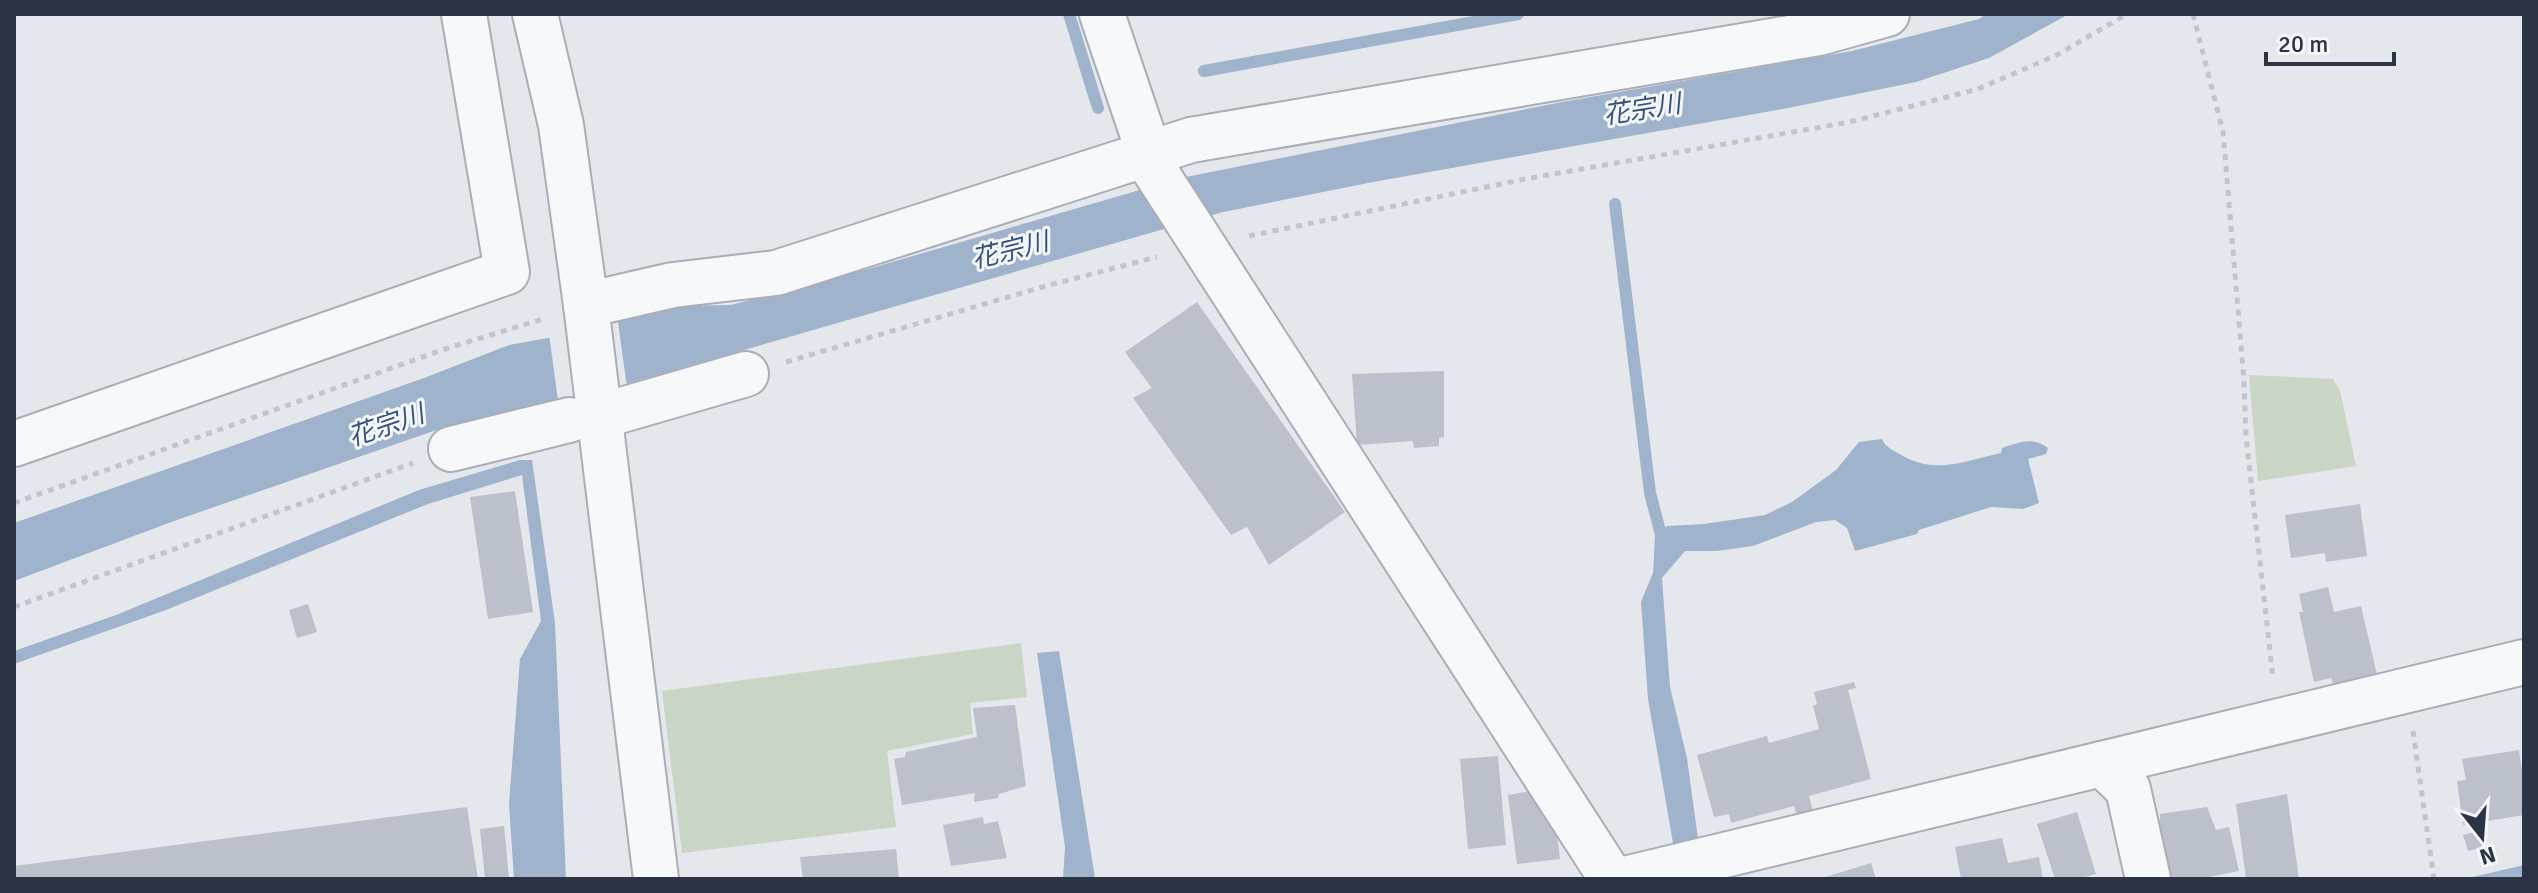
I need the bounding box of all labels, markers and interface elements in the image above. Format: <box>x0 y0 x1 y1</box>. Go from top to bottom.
scale bar <box>2266 16 2394 66</box>
text: 20 m <box>2278 29 2328 59</box>
water label: 花宗川 <box>1601 88 1686 132</box>
water label: 花宗川 <box>969 225 1055 276</box>
water label: 花宗川 <box>344 397 431 454</box>
north arrow <box>2442 797 2522 877</box>
text: N <box>2476 840 2499 871</box>

